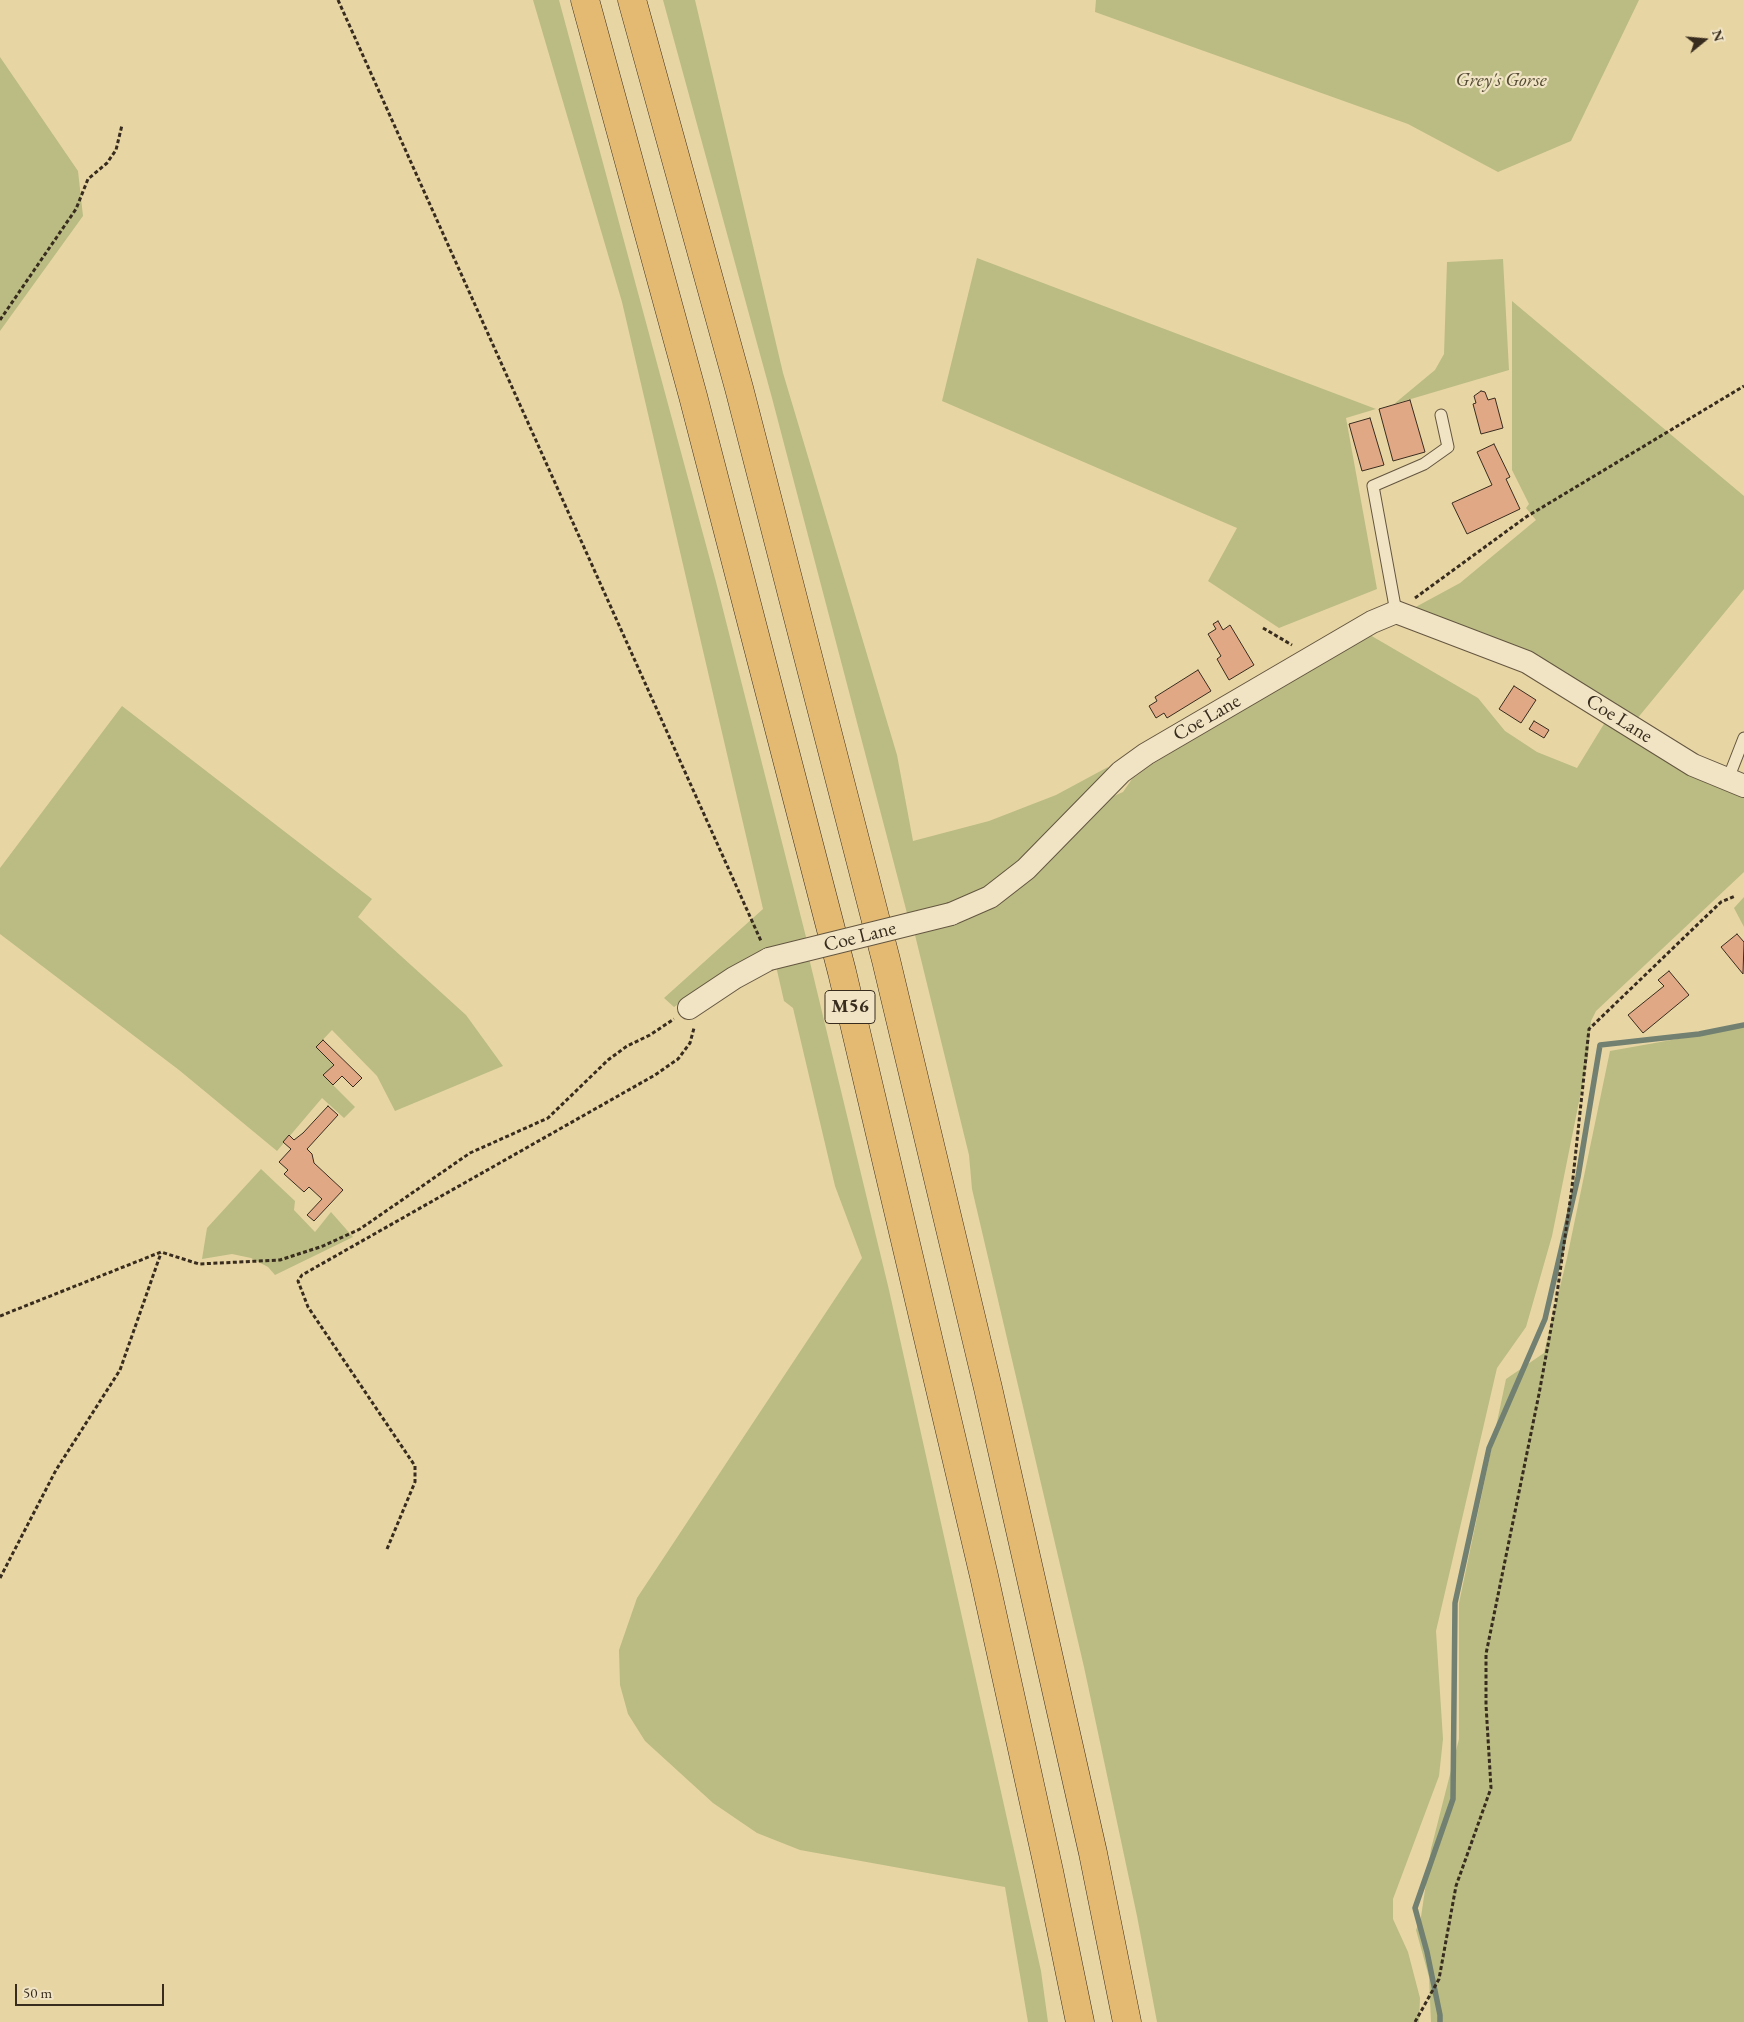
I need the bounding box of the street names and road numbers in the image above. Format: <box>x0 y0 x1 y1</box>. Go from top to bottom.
street label: Coe Lane <box>1169 689 1245 747</box>
street label: Coe Lane <box>1581 689 1657 749</box>
street label: Coe Lane <box>821 916 899 958</box>
road number: M56 <box>825 990 875 1024</box>

